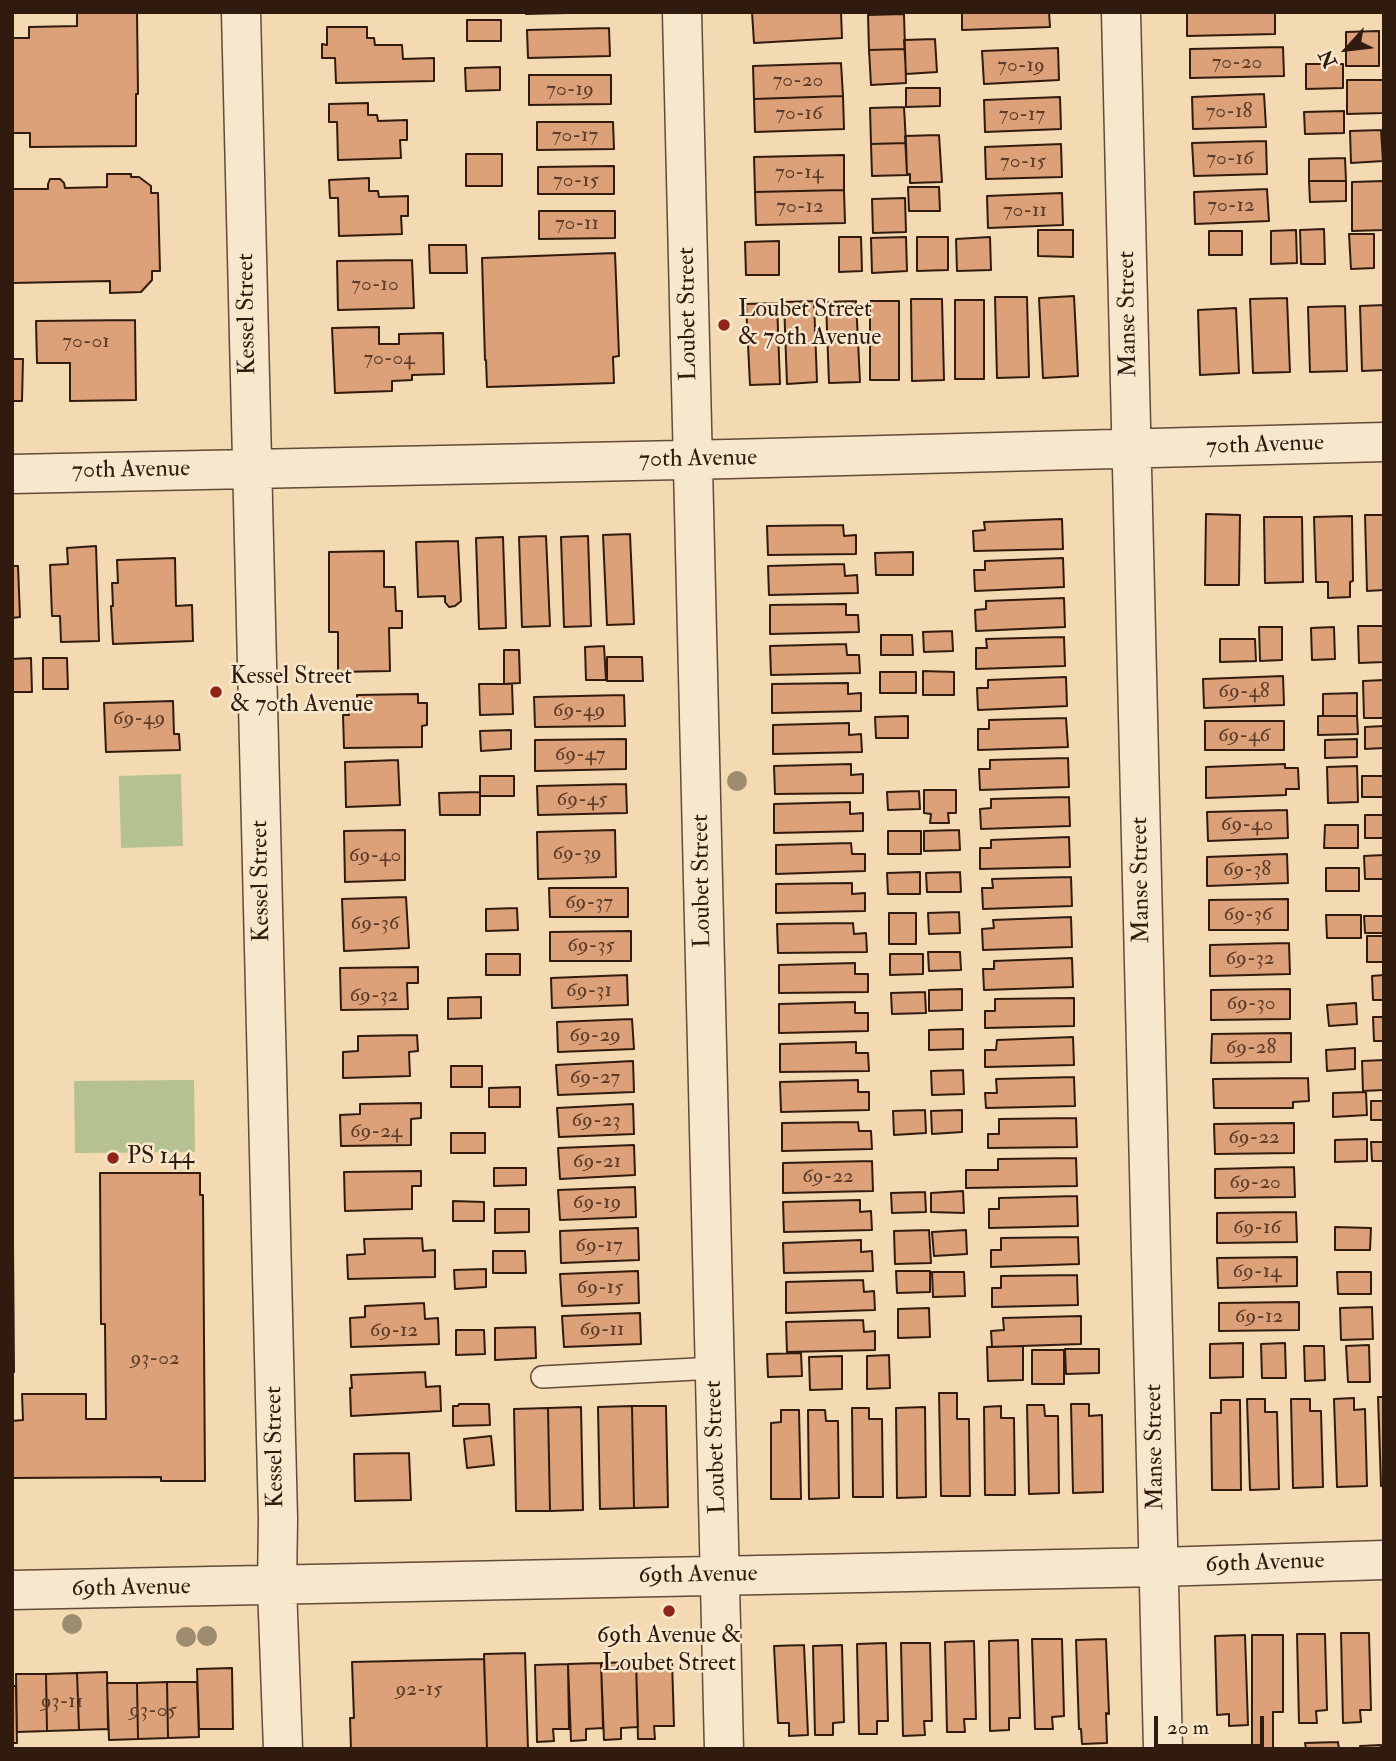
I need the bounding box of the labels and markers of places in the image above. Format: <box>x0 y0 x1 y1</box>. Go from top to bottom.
place label: Loubet Street & 70th Avenue <box>738 297 881 353</box>
marker: Loubet Street & 70th Avenue <box>716 317 732 333</box>
place label: Kessel Street & 70th Avenue <box>230 664 373 720</box>
marker: Kessel Street & 70th Avenue <box>208 684 224 700</box>
place label: PS 144 <box>127 1144 194 1172</box>
marker: PS 144 <box>105 1150 121 1166</box>
marker: 69th Avenue & Loubet Street <box>661 1603 677 1619</box>
place label: 69th Avenue & Loubet Street <box>597 1623 741 1679</box>

